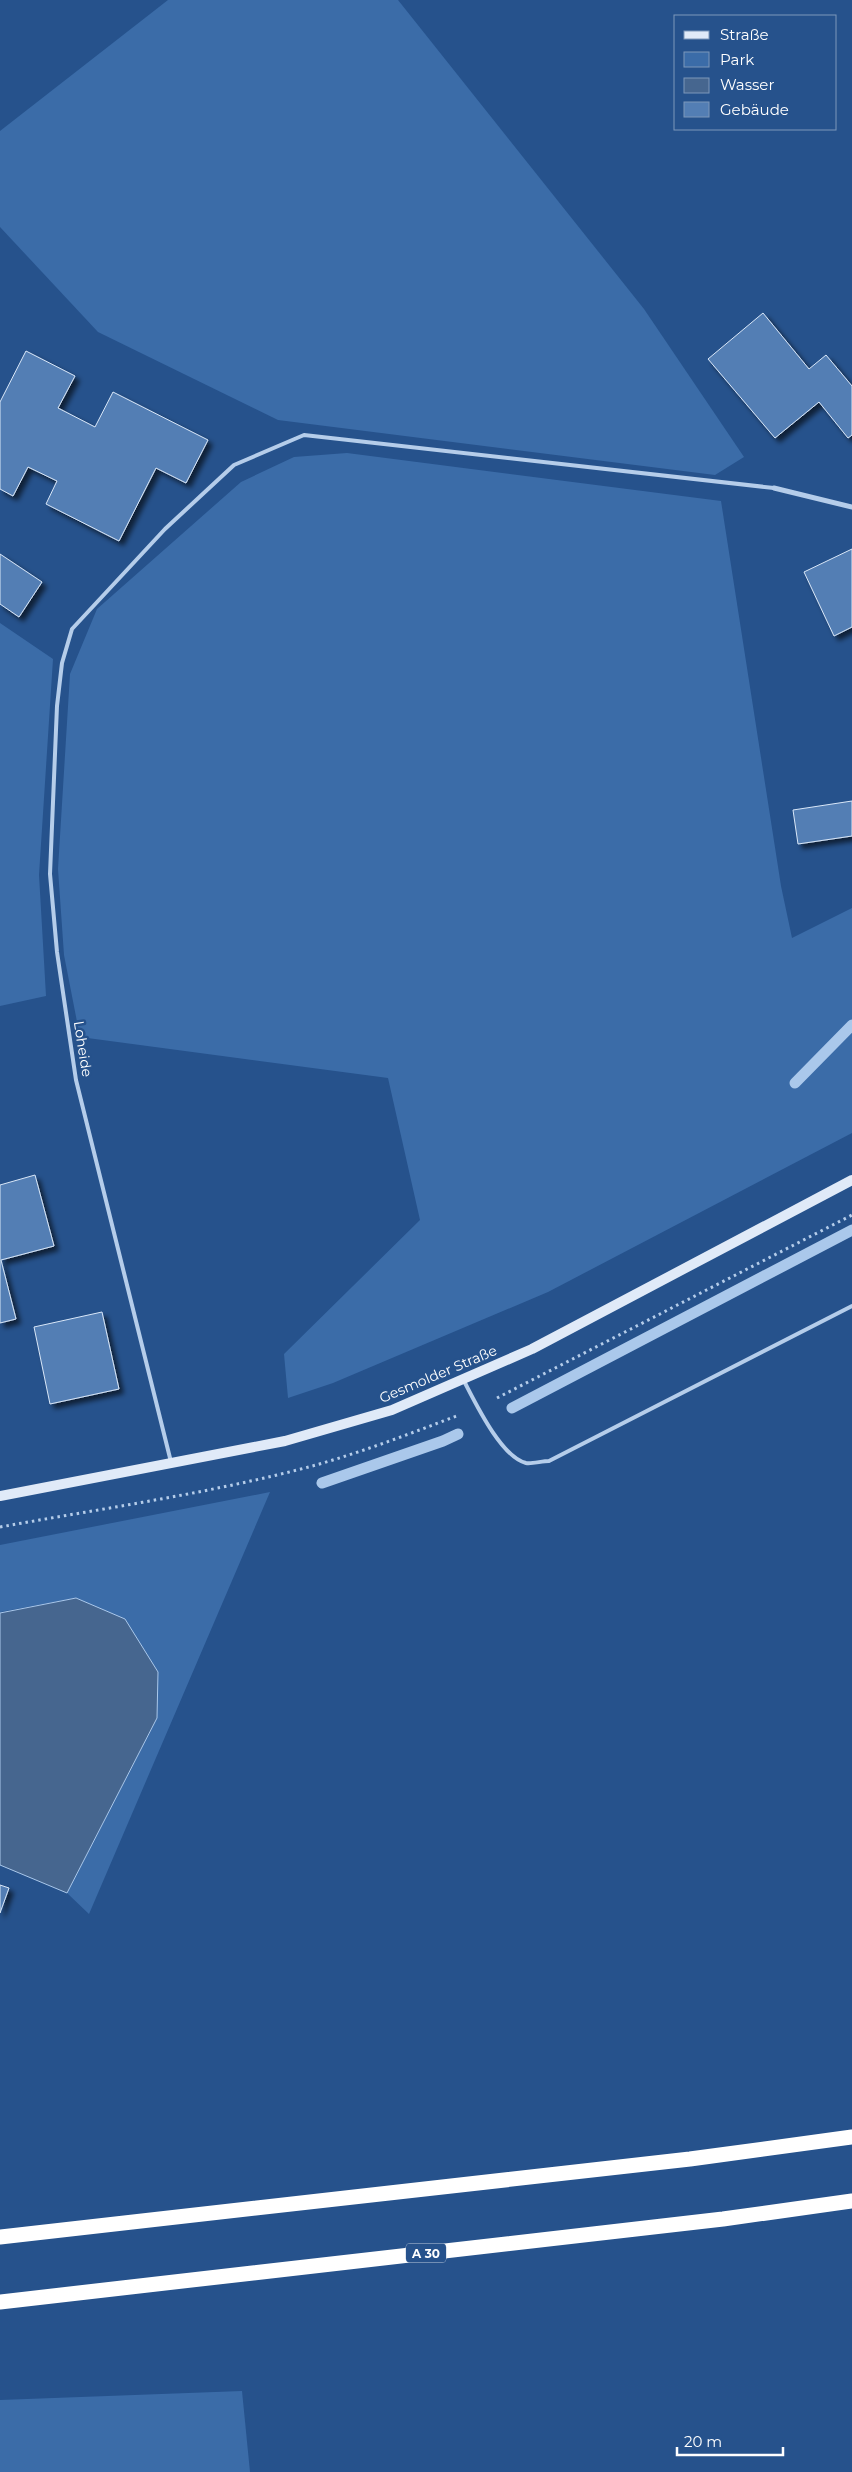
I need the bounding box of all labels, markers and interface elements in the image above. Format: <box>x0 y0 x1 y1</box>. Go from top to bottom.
legend <box>674 15 837 130</box>
text: Straße <box>720 25 769 44</box>
text: Park <box>720 50 754 69</box>
text: Wasser <box>720 75 774 94</box>
text: Gebäude <box>720 100 789 119</box>
street label: Loheide <box>70 1020 96 1078</box>
street label: Gesmolder Straße <box>376 1341 500 1407</box>
road number: A 30 <box>406 2244 446 2262</box>
scale bar <box>677 2424 783 2456</box>
text: 20 m <box>684 2432 722 2451</box>

